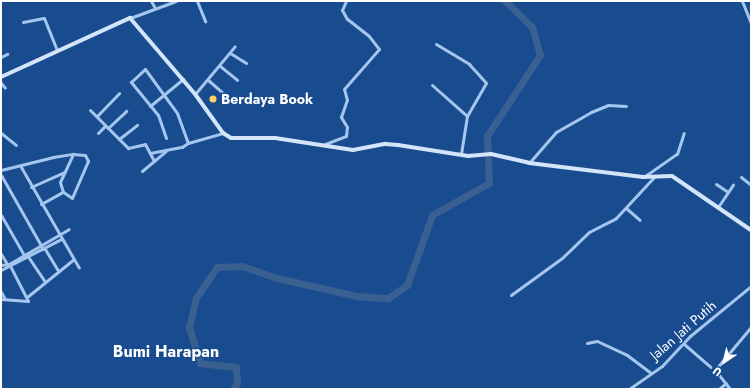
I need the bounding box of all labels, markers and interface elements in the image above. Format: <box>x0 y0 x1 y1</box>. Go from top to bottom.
place label: Berdaya Book <box>221 91 313 107</box>
marker: Berdaya Book <box>208 94 218 104</box>
street label: Jalan Jati Putih <box>647 297 719 363</box>
district label: Bumi Harapan <box>113 342 219 362</box>
north arrow <box>704 342 744 382</box>
text: U <box>709 363 725 381</box>

